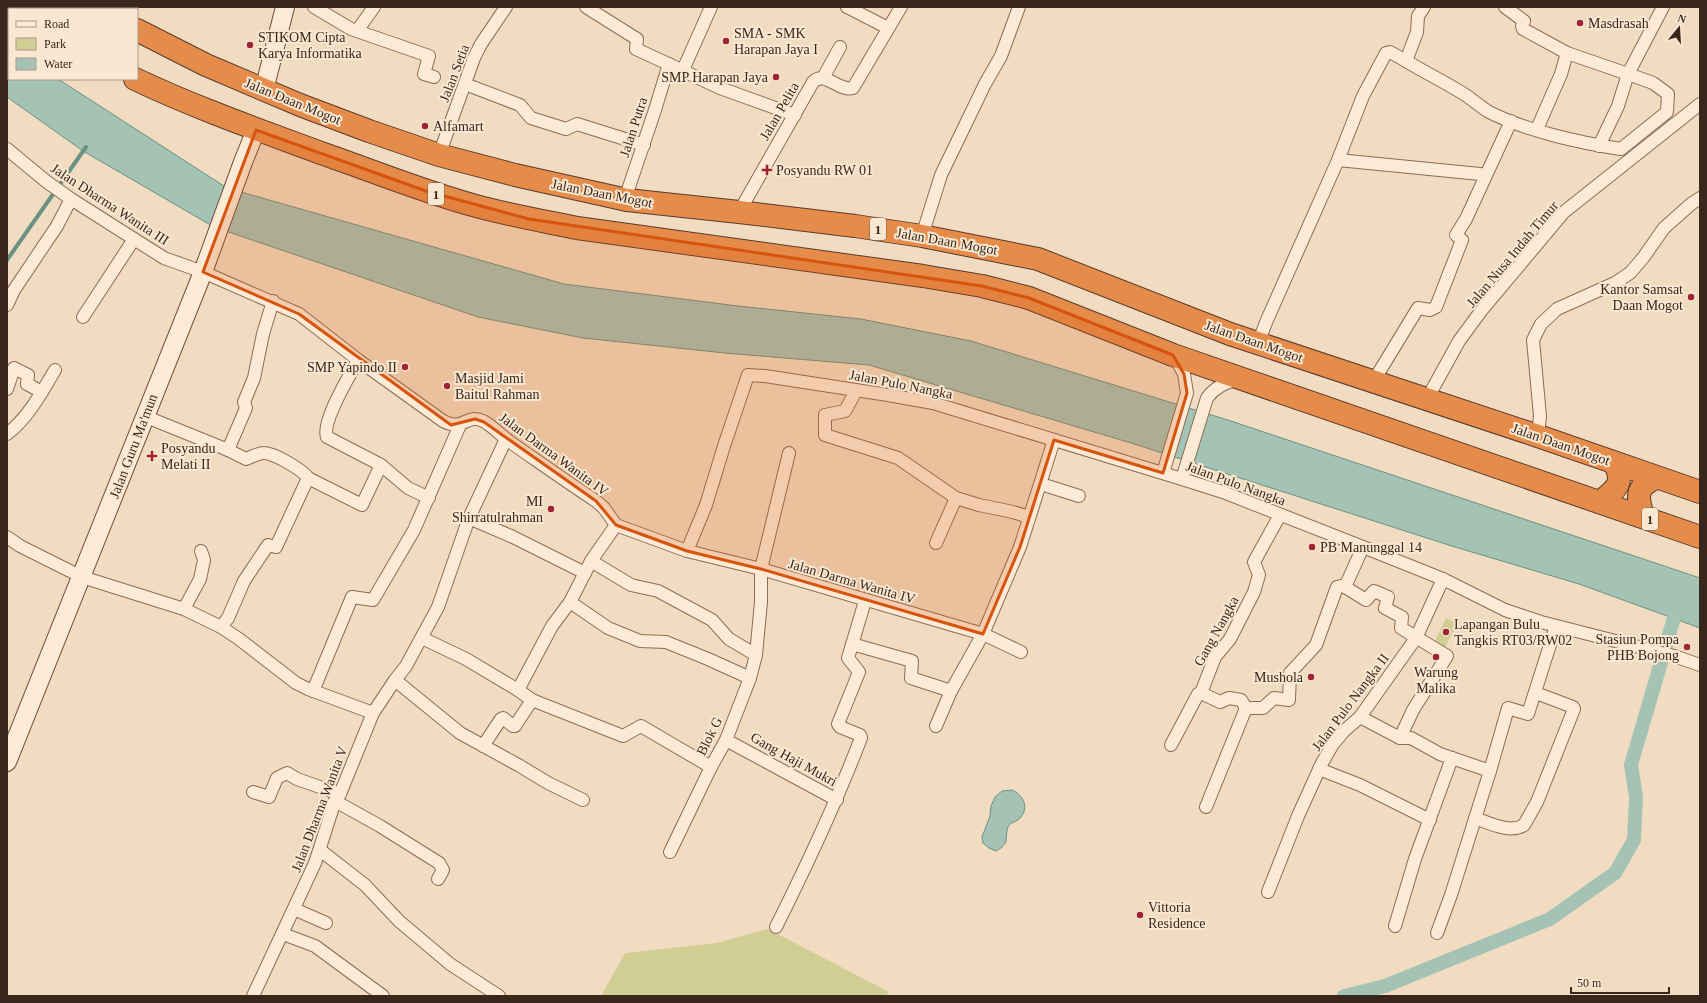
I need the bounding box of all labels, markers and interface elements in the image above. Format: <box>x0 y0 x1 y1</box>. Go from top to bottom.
legend <box>8 8 138 80</box>
north arrow <box>1659 8 1699 48</box>
text: N <box>1676 12 1688 25</box>
place label: Masdrasah <box>1588 16 1649 31</box>
text: Road <box>44 17 69 31</box>
marker: Masdrasah <box>1575 18 1585 28</box>
place label: SMA - SMK Harapan Jaya I <box>734 26 818 57</box>
place label: STIKOM Cipta Karya Informatika <box>258 30 363 61</box>
marker: SMA - SMK Harapan Jaya I <box>721 36 731 46</box>
text: Park <box>44 37 66 51</box>
marker: STIKOM Cipta Karya Informatika <box>245 40 255 50</box>
street label: Jalan Setia <box>437 42 473 104</box>
text: Water <box>44 57 72 71</box>
place label: SMP Harapan Jaya <box>661 70 769 85</box>
marker: SMP Harapan Jaya <box>771 72 781 82</box>
street label: Jalan Daan Mogot <box>242 75 343 128</box>
street label: Jalan Pelita <box>757 79 802 143</box>
street label: Jalan Putra <box>617 95 650 159</box>
place label: Alfamart <box>433 119 484 134</box>
marker: Alfamart <box>420 121 430 131</box>
street label: Jalan Dharma Wanita III <box>48 161 172 248</box>
place label: Posyandu RW 01 <box>776 163 873 178</box>
marker: Posyandu RW 01 <box>761 164 773 176</box>
street label: Jalan Daan Mogot <box>550 176 654 211</box>
road number: 1 <box>428 183 444 205</box>
street label: Jalan Nusa Indah Timur <box>1464 198 1561 311</box>
road number: 1 <box>870 218 886 240</box>
street label: Jalan Daan Mogot <box>895 225 999 258</box>
place label: Kantor Samsat Daan Mogot <box>1600 282 1683 313</box>
marker: Kantor Samsat Daan Mogot <box>1686 292 1696 302</box>
street label: Jalan Daan Mogot <box>1203 318 1305 365</box>
place label: SMP Yapindo II <box>307 360 397 375</box>
marker: SMP Yapindo II <box>400 362 410 372</box>
street label: Jalan Pulo Nangka <box>848 367 955 402</box>
place label: Masjid Jami Baitul Rahman <box>455 371 539 402</box>
marker: Masjid Jami Baitul Rahman <box>442 381 452 391</box>
street label: Jalan Guru Ma'mun <box>107 392 160 501</box>
street label: Jalan Darma Wanita IV <box>496 410 611 499</box>
street label: Jalan Daan Mogot <box>1510 421 1612 468</box>
place label: Posyandu Melati II <box>161 441 215 472</box>
marker: Posyandu Melati II <box>146 450 158 462</box>
street label: Jalan Pulo Nangka <box>1184 458 1288 509</box>
place label: MI Shirratulrahman <box>452 494 543 525</box>
marker: MI Shirratulrahman <box>546 504 556 514</box>
road number: 1 <box>1642 508 1658 530</box>
place label: PB Manunggal 14 <box>1320 540 1422 555</box>
marker: PB Manunggal 14 <box>1307 542 1317 552</box>
street label: Jalan Darma Wanita IV <box>787 556 917 607</box>
street label: Gang Nangka <box>1191 593 1242 669</box>
place label: Lapangan Bulu Tangkis RT03/RW02 <box>1454 617 1572 648</box>
marker: Lapangan Bulu Tangkis RT03/RW02 <box>1441 627 1451 637</box>
place label: Stasiun Pompa PHB Bojong <box>1595 632 1680 663</box>
marker: Stasiun Pompa PHB Bojong <box>1682 642 1692 652</box>
street label: Jalan Pulo Nangka II <box>1309 650 1392 754</box>
marker: Warung Malika <box>1431 652 1441 662</box>
place label: Warung Malika <box>1414 665 1458 696</box>
place label: Mushola <box>1254 670 1304 685</box>
marker: Mushola <box>1306 672 1316 682</box>
street label: Blok G <box>694 715 725 758</box>
street label: Gang Haji Mukri <box>748 730 840 789</box>
street label: Jalan Dharma Wanita V <box>289 744 350 874</box>
place label: Vittoria Residence <box>1148 900 1206 931</box>
marker: Vittoria Residence <box>1135 910 1145 920</box>
scale bar <box>1571 969 1669 995</box>
text: 50 m <box>1577 976 1602 990</box>

